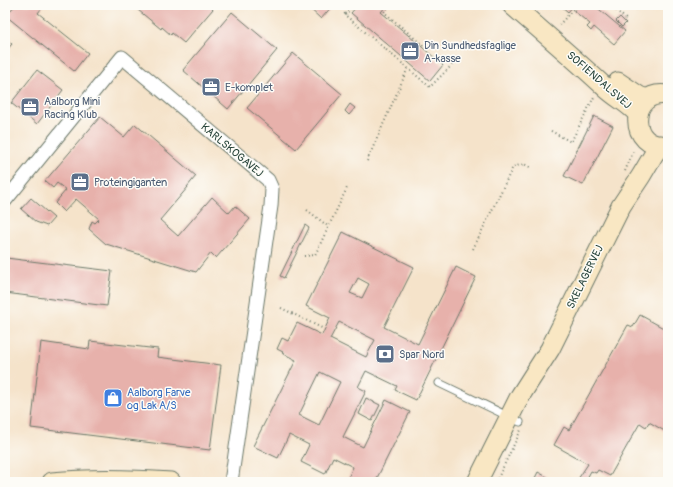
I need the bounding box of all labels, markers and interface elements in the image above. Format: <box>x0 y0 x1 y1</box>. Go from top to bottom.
place label: Din Sundhedsfaglige A-kasse <box>424 39 517 65</box>
office icon: Din Sundhedsfaglige A-kasse <box>399 40 421 62</box>
street label: SOFIENDALSVEJ <box>564 49 634 111</box>
office icon: E-komplet <box>200 76 222 98</box>
place label: E-komplet <box>225 81 274 94</box>
place label: Aalborg Mini Racing Klub <box>44 95 100 121</box>
office icon: Aalborg Mini Racing Klub <box>19 96 41 118</box>
street label: KARLSKOGAVEJ <box>198 120 266 180</box>
office icon: Proteingiganten <box>69 171 91 193</box>
place label: Proteingiganten <box>94 176 167 189</box>
street label: SKELAGERVEJ <box>564 243 606 311</box>
bank icon: Spar Nord <box>374 343 396 365</box>
place label: Spar Nord <box>399 348 444 361</box>
place label: Aalborg Farve og Lak A/S <box>127 386 191 412</box>
shop icon: Aalborg Farve og Lak A/S <box>102 387 124 409</box>

